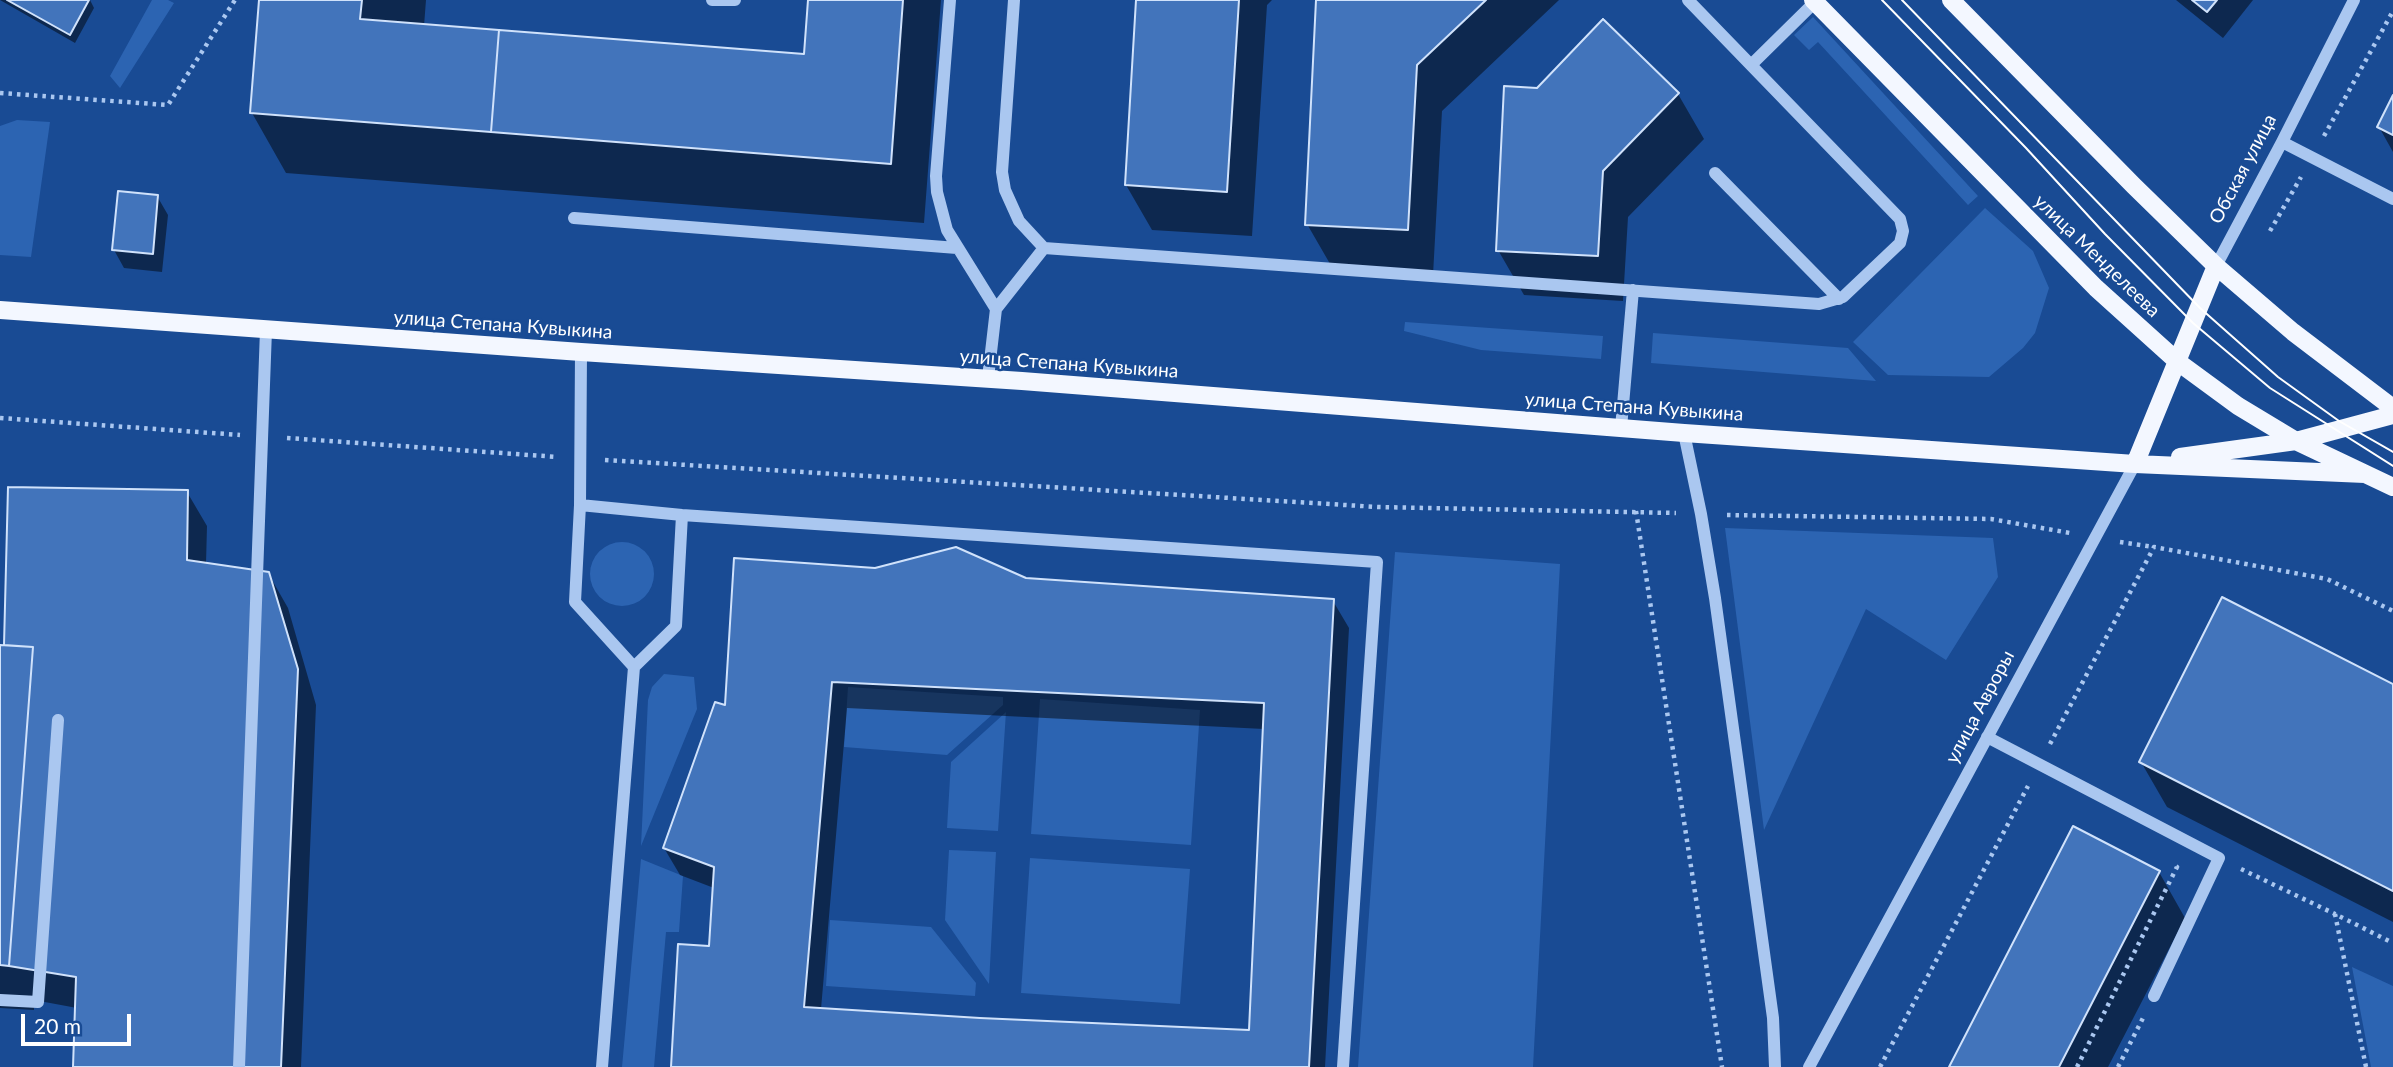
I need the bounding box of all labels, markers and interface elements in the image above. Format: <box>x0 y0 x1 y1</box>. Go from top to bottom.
street label: Обская улица <box>2205 110 2281 228</box>
street label: улица Менделеева <box>2029 190 2165 322</box>
street label: улица Степана Кувыкина <box>393 306 613 344</box>
street label: улица Степана Кувыкина <box>959 345 1179 383</box>
street label: улица Степана Кувыкина <box>1524 388 1744 426</box>
street label: улица Авроры <box>1941 647 2019 767</box>
scale bar <box>24 1000 135 1044</box>
text: 20 m <box>34 1013 81 1038</box>

